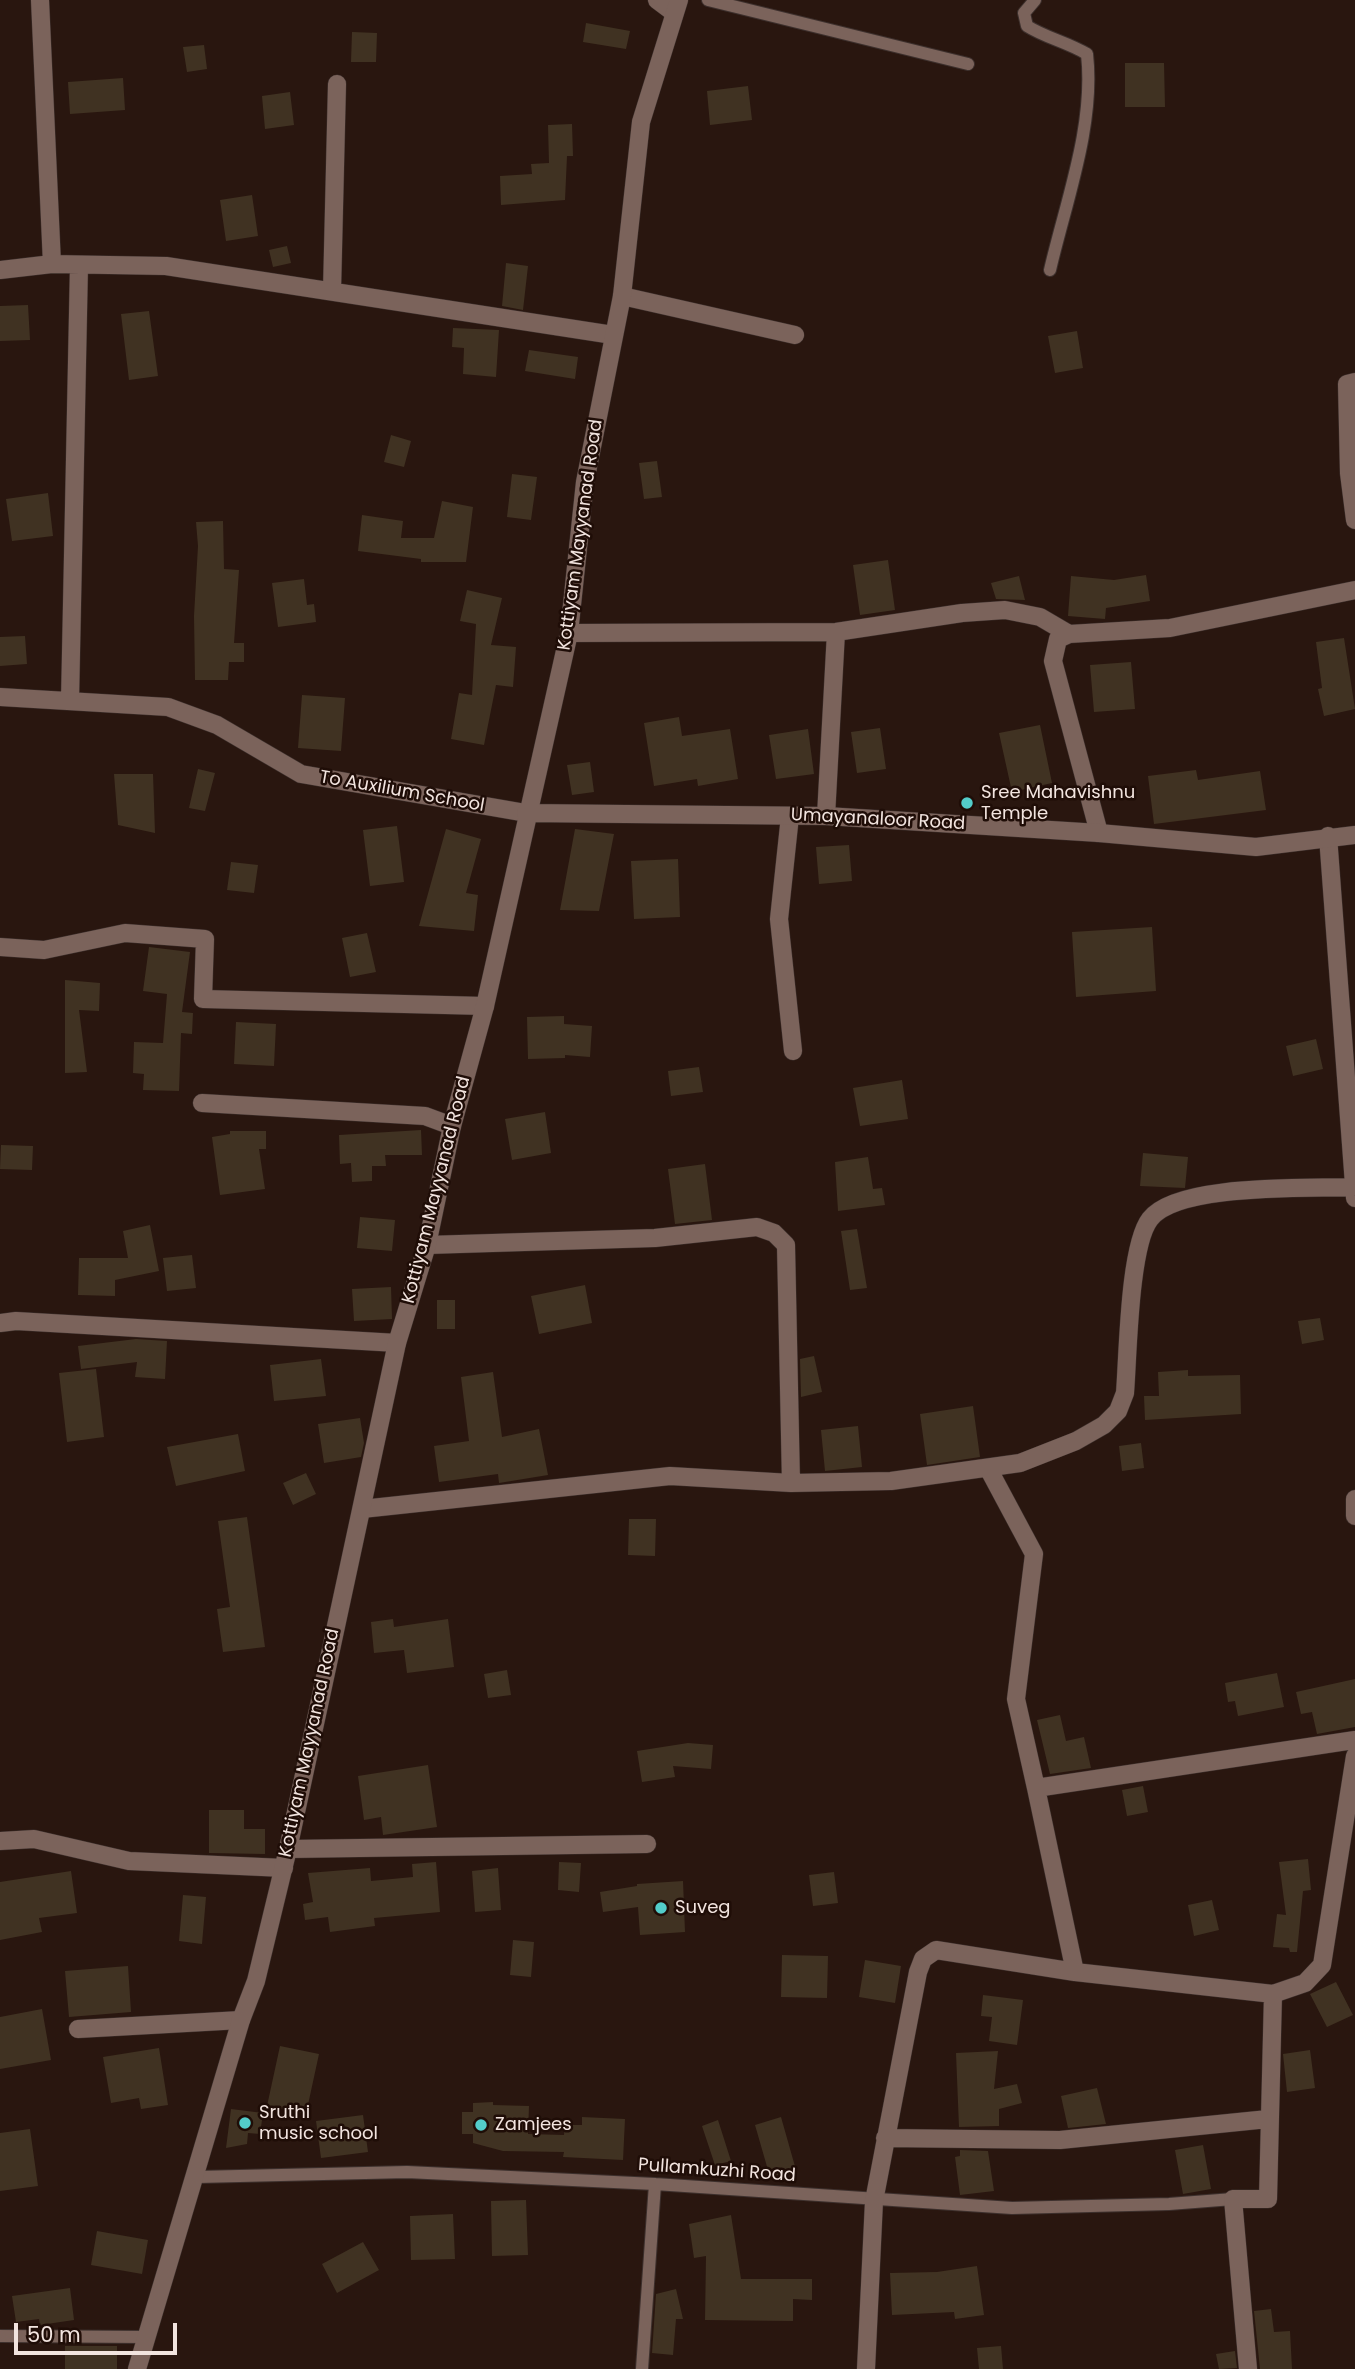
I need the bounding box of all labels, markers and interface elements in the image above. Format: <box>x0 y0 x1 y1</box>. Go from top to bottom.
street label: Kottiyam Mayyanad Road <box>554 418 608 652</box>
street label: To Auxilium School <box>318 767 486 817</box>
place label: Sree Mahavishnu Temple <box>981 782 1135 824</box>
marker: Sree Mahavishnu Temple <box>959 795 975 811</box>
street label: Umayanaloor Road <box>790 805 966 835</box>
street label: Kottiyam Mayyanad Road <box>398 1074 476 1306</box>
street label: Kottiyam Mayyanad Road <box>275 1627 345 1859</box>
place label: Suveg <box>675 1897 731 1919</box>
marker: Suveg <box>653 1900 669 1916</box>
place label: Sruthi music school <box>259 2102 378 2144</box>
place label: Zamjees <box>495 2114 572 2136</box>
marker: Sruthi music school <box>237 2115 253 2131</box>
marker: Zamjees <box>473 2117 489 2133</box>
street label: Pullamkuzhi Road <box>637 2155 797 2187</box>
scale bar <box>18 2310 180 2354</box>
text: 50 m <box>27 2320 81 2349</box>

